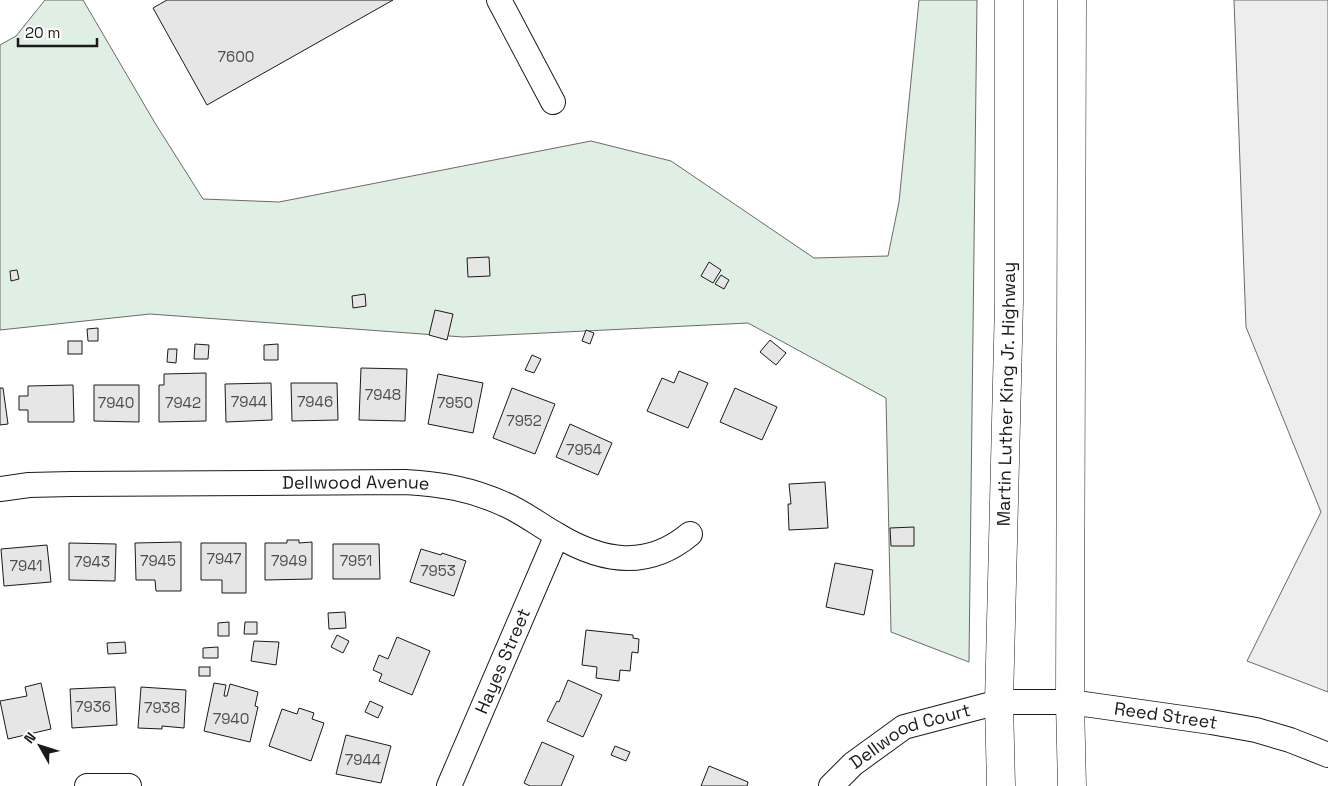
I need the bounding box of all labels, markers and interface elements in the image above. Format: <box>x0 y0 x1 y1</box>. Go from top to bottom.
scale bar <box>18 15 96 47</box>
text: 20 m <box>25 23 60 42</box>
house number: 7600 <box>218 47 254 66</box>
street label: Martin Luther King Jr. Highway <box>991 262 1020 527</box>
house number: 7948 <box>365 385 401 404</box>
house number: 7944 <box>231 392 267 411</box>
house number: 7946 <box>297 392 333 411</box>
house number: 7940 <box>98 393 134 412</box>
house number: 7942 <box>165 393 201 412</box>
house number: 7950 <box>437 393 473 412</box>
house number: 7952 <box>506 411 542 430</box>
house number: 7954 <box>566 440 602 459</box>
street label: Dellwood Avenue <box>282 470 431 495</box>
house number: 7947 <box>207 549 241 568</box>
house number: 7945 <box>140 551 176 570</box>
house number: 7949 <box>271 551 307 570</box>
house number: 7951 <box>340 551 372 570</box>
house number: 7943 <box>74 552 110 571</box>
house number: 7941 <box>10 556 42 575</box>
house number: 7953 <box>420 561 456 580</box>
street label: Hayes Street <box>469 605 535 717</box>
street label: Reed Street <box>1113 696 1219 734</box>
house number: 7936 <box>75 697 111 716</box>
house number: 7938 <box>144 698 180 717</box>
street label: Dellwood Court <box>845 698 973 774</box>
house number: 7940 <box>213 709 249 728</box>
north arrow <box>15 721 65 771</box>
text: N <box>20 729 40 747</box>
house number: 7944 <box>345 750 381 769</box>

